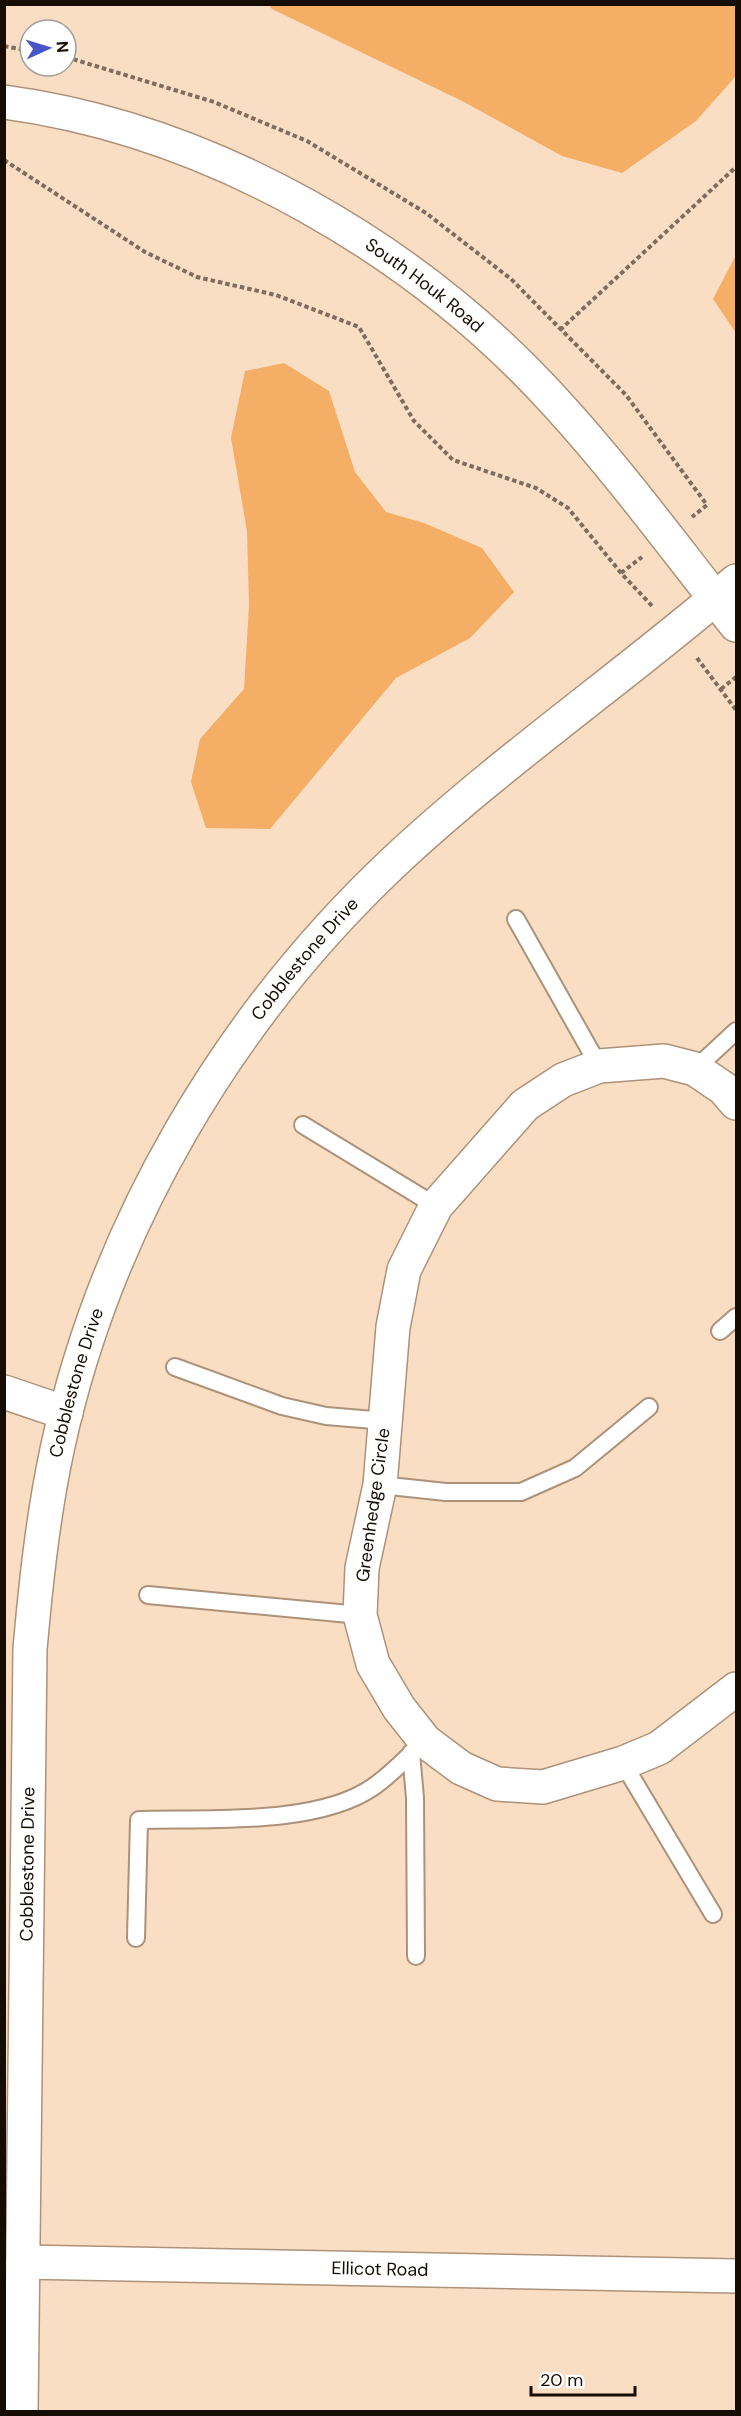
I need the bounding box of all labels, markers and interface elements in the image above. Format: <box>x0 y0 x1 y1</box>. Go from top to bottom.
north arrow <box>18 18 78 78</box>
text: N <box>52 40 73 54</box>
street label: South Houk Road <box>361 232 489 338</box>
street label: Cobblestone Drive <box>246 892 364 1025</box>
street label: Cobblestone Drive <box>44 1305 109 1460</box>
street label: Greenhedge Circle <box>350 1426 396 1584</box>
street label: Cobblestone Drive <box>15 1787 40 1941</box>
street label: Ellicot Road <box>331 2256 429 2282</box>
scale bar <box>531 2359 634 2397</box>
text: 20 m <box>540 2368 583 2392</box>

